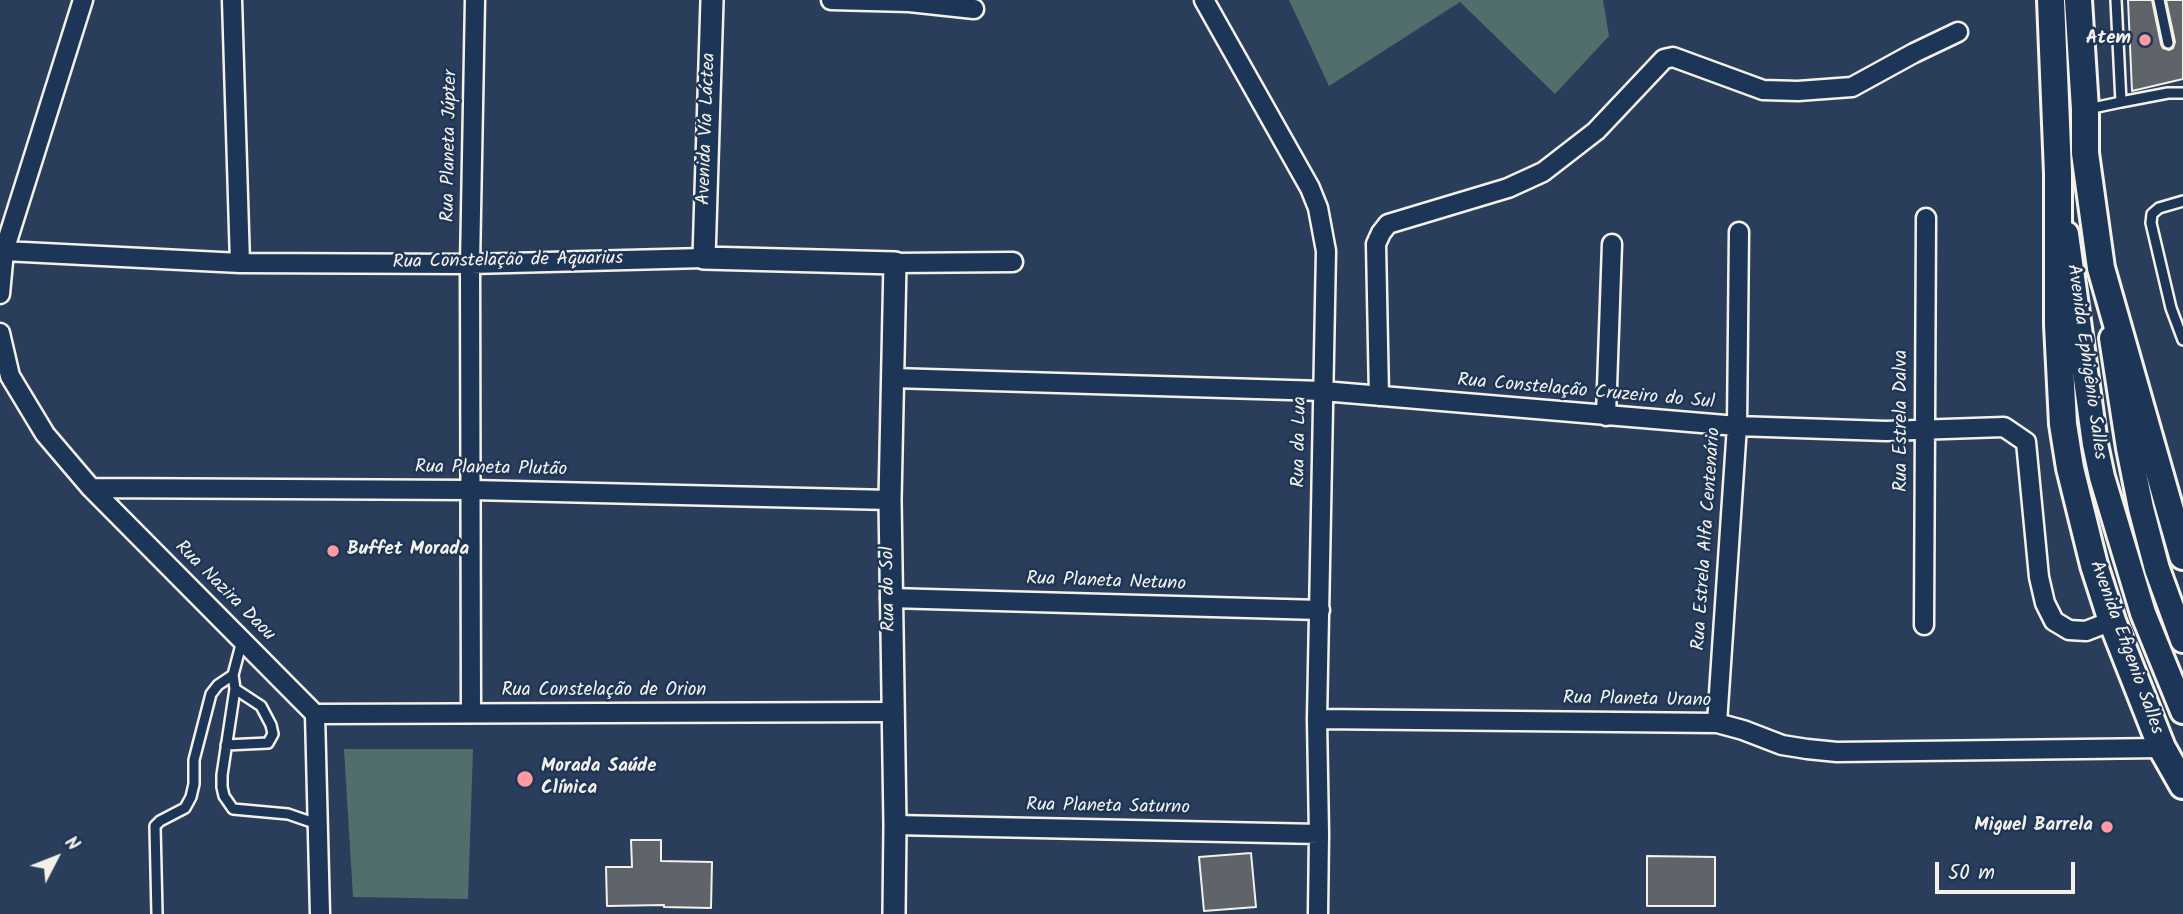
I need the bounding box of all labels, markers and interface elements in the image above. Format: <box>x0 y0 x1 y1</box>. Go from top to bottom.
place label: Atem <box>2086 29 2131 51</box>
marker: Atem <box>2137 32 2153 48</box>
street label: Avenida Vía Láctea <box>694 52 722 206</box>
street label: Rua Planeta Júpter <box>438 70 464 222</box>
street label: Rua Constelação de Aquarius <box>393 249 623 275</box>
street label: Avenida Ephigênio Salles <box>2060 263 2110 461</box>
street label: Rua Estrela Dalva <box>1892 350 1914 492</box>
street label: Rua Constelação Cruzeiro do Sul <box>1456 370 1716 416</box>
street label: Rua da Lua <box>1289 396 1313 488</box>
street label: Rua Estrela Alfa Centenário <box>1689 427 1727 651</box>
street label: Rua Planeta Plutão <box>415 457 567 483</box>
street label: Rua Nazira Daou <box>169 537 279 647</box>
place label: Buffet Morada <box>347 540 469 562</box>
marker: Buffet Morada <box>325 543 341 559</box>
street label: Rua do Sol <box>878 546 902 632</box>
street label: Avenida Efigenio Salles <box>2083 558 2167 738</box>
street label: Rua Planeta Netuno <box>1026 569 1186 597</box>
street label: Rua Constelação de Orion <box>502 681 706 703</box>
street label: Rua Planeta Urano <box>1563 688 1711 714</box>
place label: Morada Saúde Clínica <box>541 757 657 801</box>
marker: Morada Saúde Clínica <box>515 769 535 789</box>
street label: Rua Planeta Saturno <box>1026 795 1190 821</box>
place label: Miguel Barrela <box>1974 816 2093 838</box>
marker: Miguel Barrela <box>2099 819 2115 835</box>
north arrow <box>21 823 91 893</box>
text: N <box>56 829 87 858</box>
scale bar <box>1938 848 2078 892</box>
text: 50 m <box>1948 857 1995 890</box>

